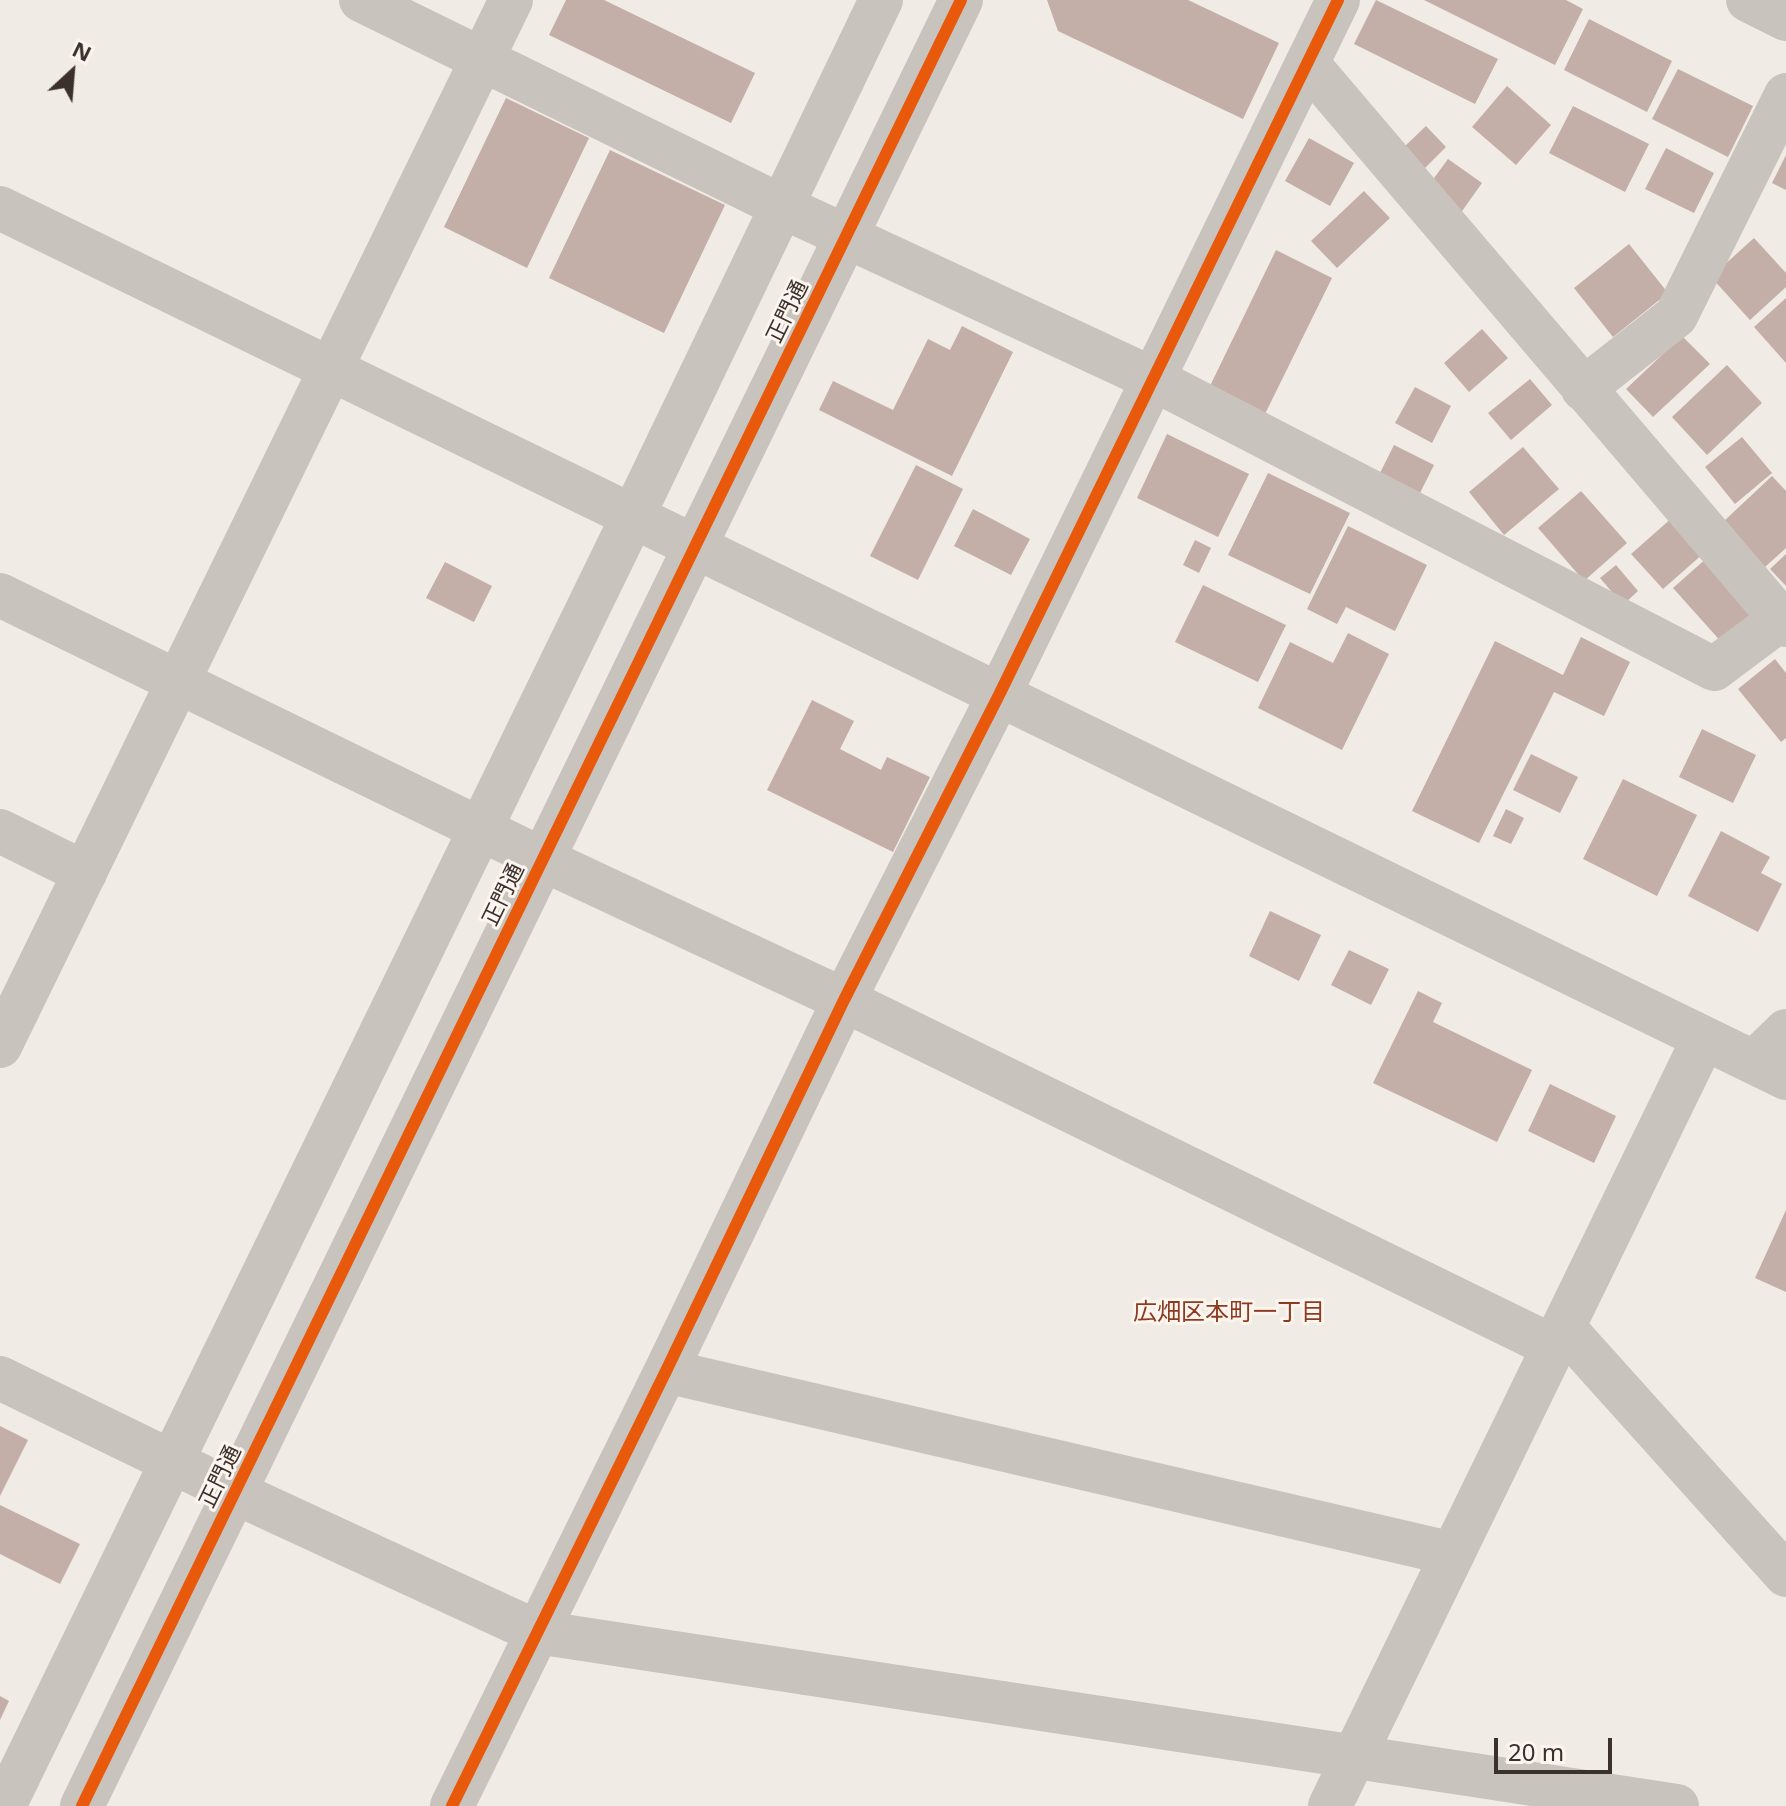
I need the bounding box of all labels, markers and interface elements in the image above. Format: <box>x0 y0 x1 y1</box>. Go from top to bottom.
north arrow <box>32 32 112 112</box>
text: N <box>68 33 97 68</box>
street label: 正門通 <box>762 277 814 347</box>
street label: 正門通 <box>478 860 530 930</box>
district label: 広畑区本町一丁目 <box>1133 1299 1325 1327</box>
street label: 正門通 <box>195 1442 247 1512</box>
scale bar <box>1498 1722 1616 1772</box>
text: 20 m <box>1508 1735 1564 1768</box>

